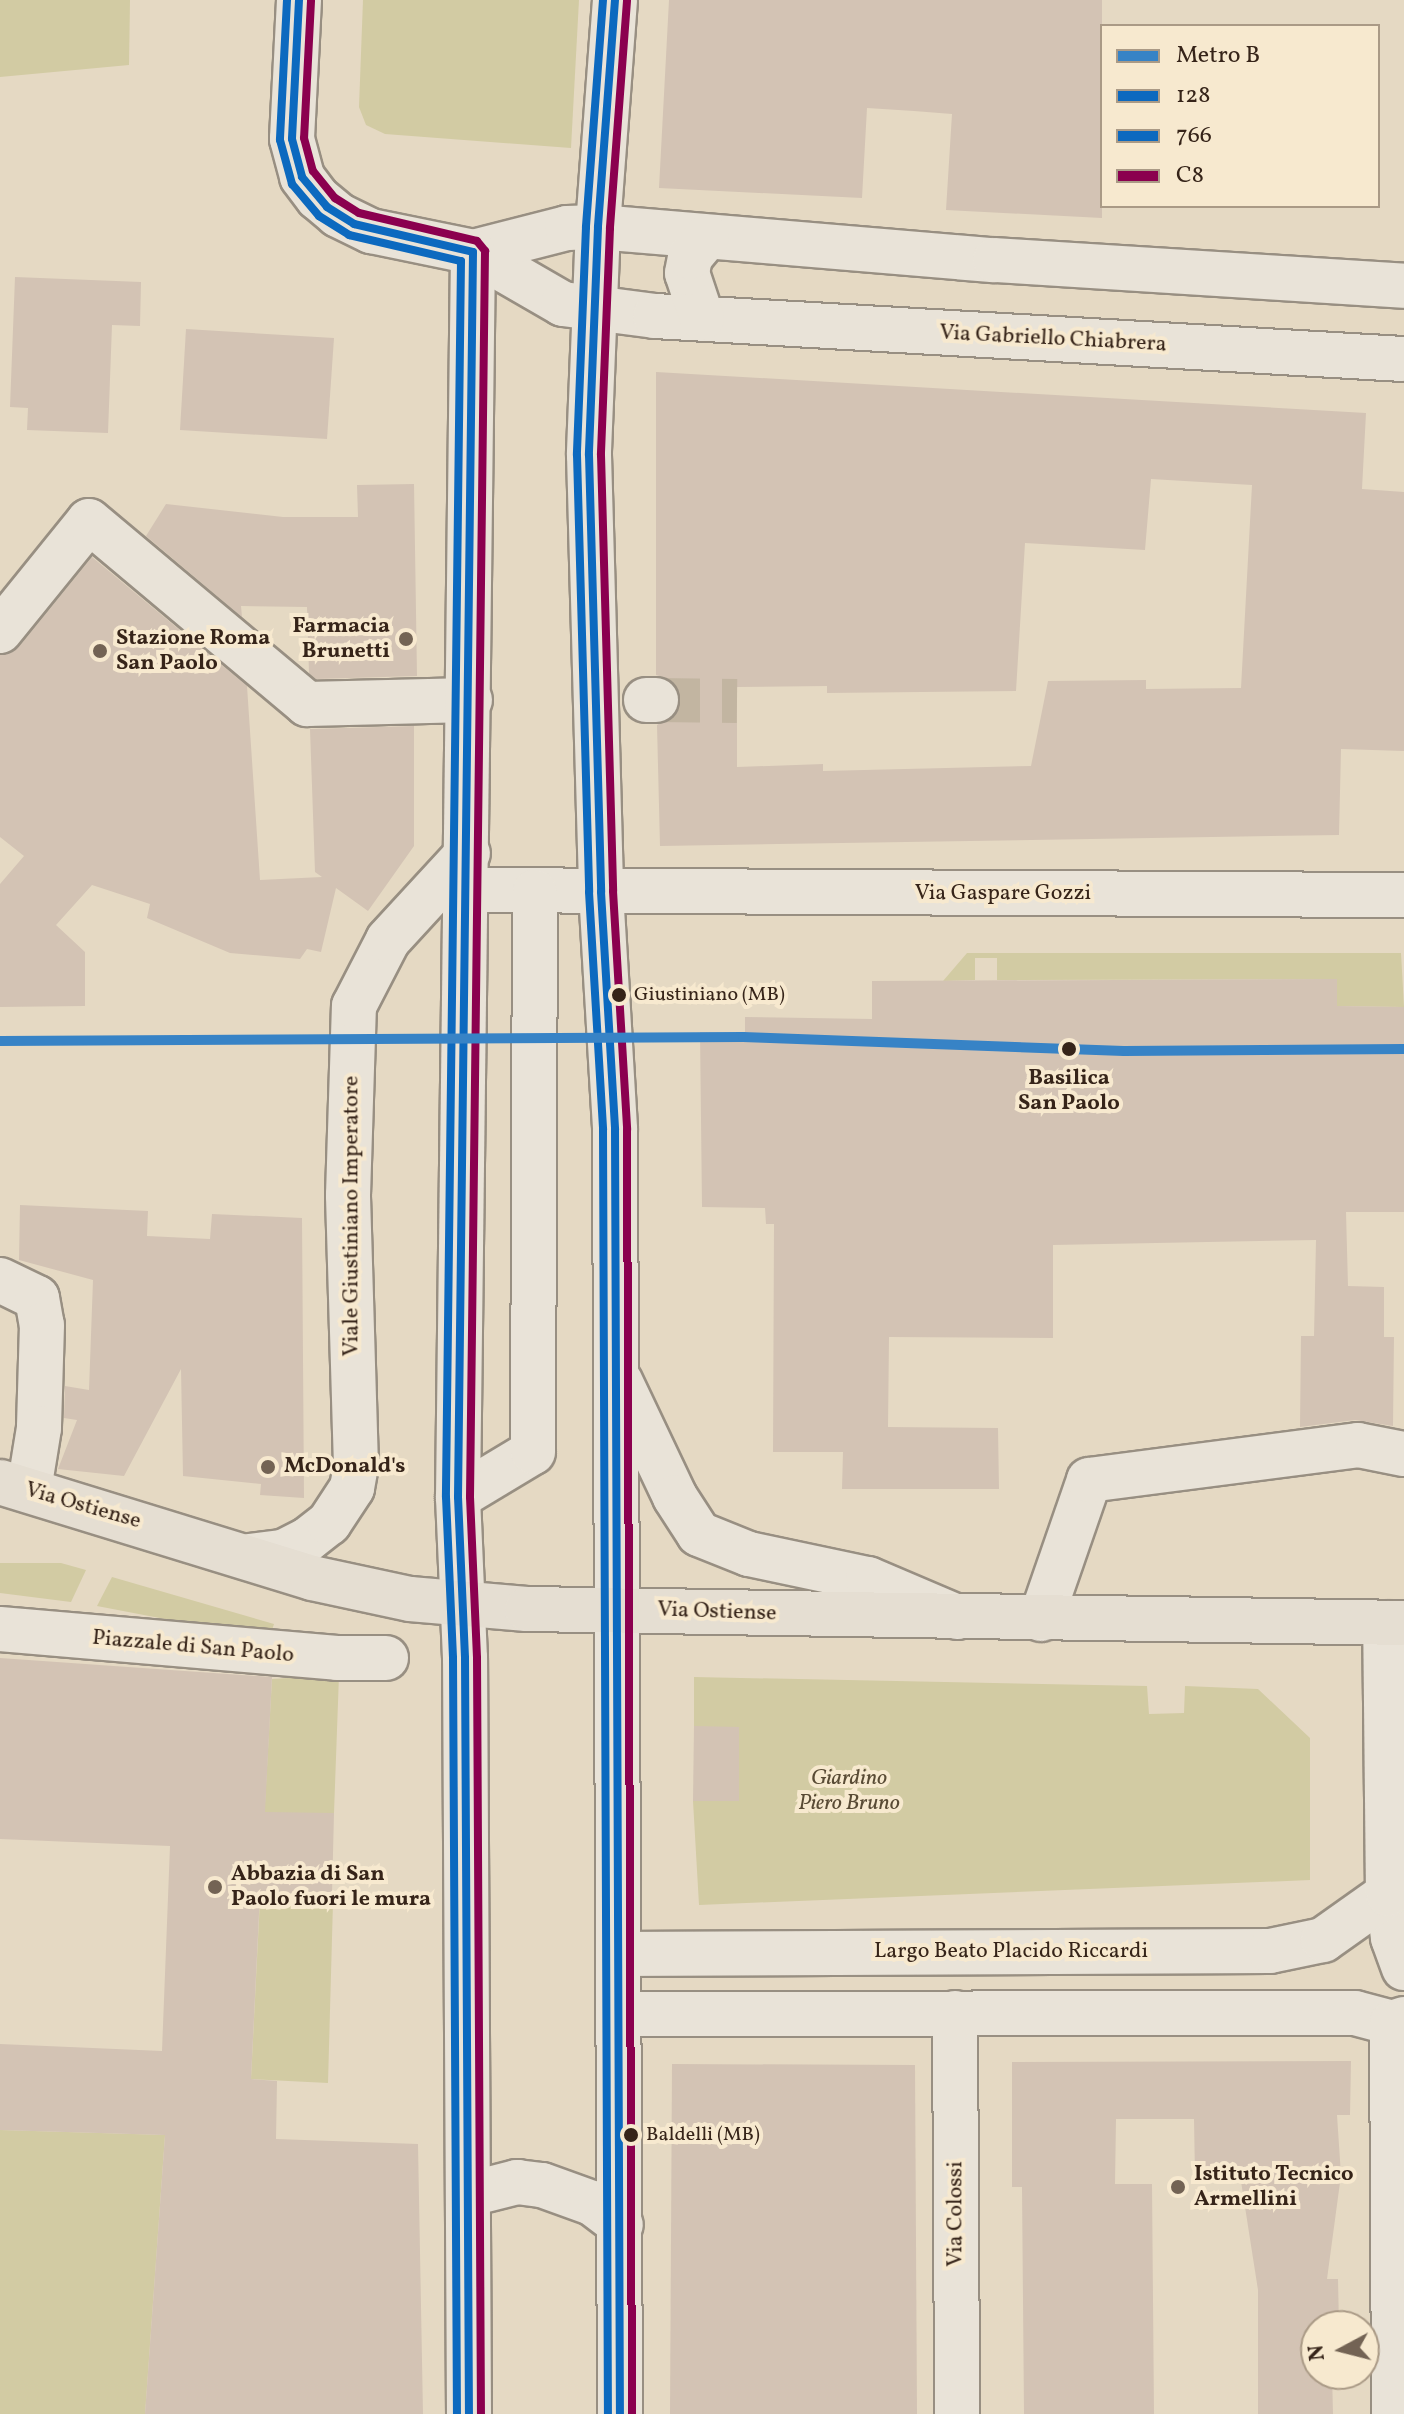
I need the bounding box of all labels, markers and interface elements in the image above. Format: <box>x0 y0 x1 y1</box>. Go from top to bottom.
legend <box>1100 24 1380 208</box>
text: Metro B <box>1176 39 1260 73</box>
text: 128 <box>1176 79 1210 113</box>
text: 766 <box>1176 119 1212 153</box>
text: C8 <box>1176 159 1204 193</box>
street label: Via Gabriello Chiabrera <box>939 320 1167 358</box>
place label: Farmacia Brunetti <box>292 613 390 664</box>
place label: Stazione Roma San Paolo <box>116 625 270 676</box>
marker: Farmacia Brunetti <box>397 630 415 648</box>
marker: Stazione Roma San Paolo <box>91 642 109 660</box>
street label: Via Gaspare Gozzi <box>915 881 1091 907</box>
place label: Giustiniano (MB) <box>634 983 785 1007</box>
marker: Giustiniano (MB) <box>611 987 627 1003</box>
marker: Basilica San Paolo <box>1057 1037 1081 1061</box>
place label: Basilica San Paolo <box>1018 1065 1120 1116</box>
street label: Viale Giustiniano Imperatore <box>339 1076 365 1356</box>
place label: McDonald's <box>284 1454 405 1480</box>
marker: McDonald's <box>259 1458 277 1476</box>
street label: Via Ostiense <box>22 1477 144 1535</box>
street label: Via Ostiense <box>657 1597 777 1627</box>
street label: Piazzale di San Paolo <box>91 1625 295 1669</box>
park label: Giardino Piero Bruno <box>798 1765 900 1816</box>
place label: Abbazia di San Paolo fuori le mura <box>231 1861 431 1912</box>
marker: Abbazia di San Paolo fuori le mura <box>206 1878 224 1896</box>
street label: Largo Beato Placido Riccardi <box>874 1939 1148 1965</box>
place label: Baldelli (MB) <box>646 2123 760 2147</box>
marker: Baldelli (MB) <box>623 2127 639 2143</box>
street label: Via Colossi <box>943 2161 969 2267</box>
place label: Istituto Tecnico Armellini <box>1194 2161 1354 2212</box>
marker: Istituto Tecnico Armellini <box>1169 2178 1187 2196</box>
north arrow <box>1300 2310 1380 2390</box>
text: N <box>1301 2343 1334 2363</box>

